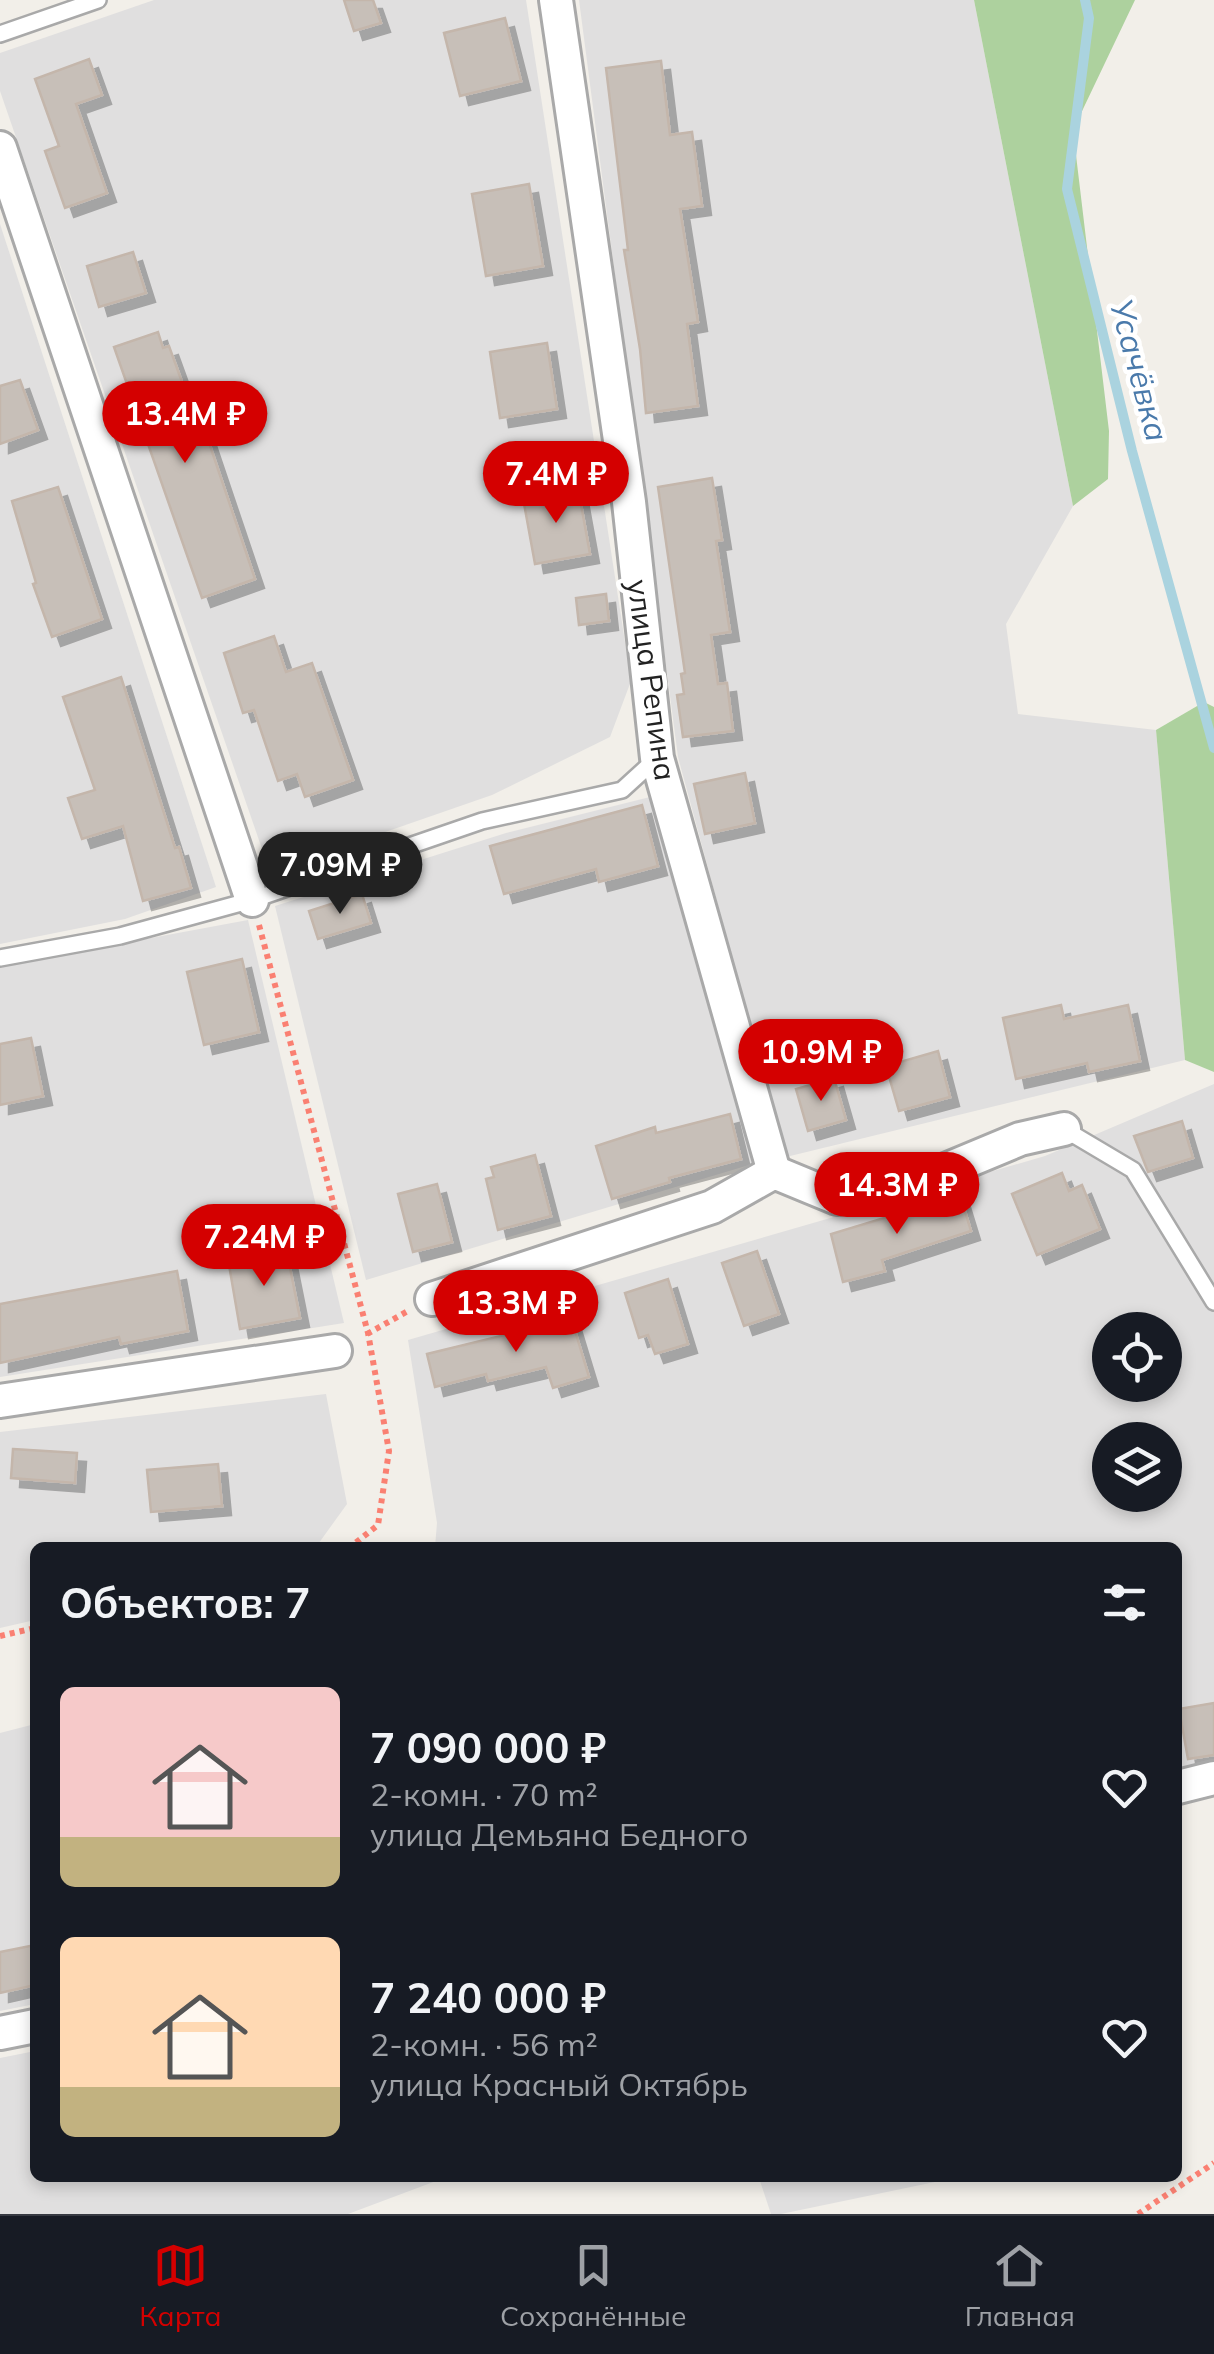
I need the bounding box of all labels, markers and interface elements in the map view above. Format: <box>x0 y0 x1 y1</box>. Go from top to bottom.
water label: Усачёвка <box>1102 295 1178 445</box>
pin: 13.4M ₽ <box>93 381 277 466</box>
text: 13.4M ₽ <box>124 393 246 433</box>
pin: 7.4M ₽ <box>475 441 637 526</box>
text: 7.4M ₽ <box>505 453 607 493</box>
street label: улица Репина <box>619 577 685 783</box>
pin: 7.09M ₽ <box>248 832 432 917</box>
text: 7.09M ₽ <box>279 844 401 884</box>
pin: 10.9M ₽ <box>729 1019 913 1104</box>
text: 10.9M ₽ <box>760 1031 882 1071</box>
pin: 14.3M ₽ <box>805 1152 989 1237</box>
text: 14.3M ₽ <box>836 1164 958 1204</box>
pin: 7.24M ₽ <box>172 1204 356 1289</box>
text: 7.24M ₽ <box>203 1216 325 1256</box>
pin: 13.3M ₽ <box>424 1270 608 1355</box>
text: 13.3M ₽ <box>455 1282 577 1322</box>
map controls <box>1092 1312 1182 1512</box>
button: locate <box>1092 1312 1182 1402</box>
button: layers <box>1092 1422 1182 1512</box>
icon: filters <box>1097 1575 1152 1630</box>
text: Объектов: 7 <box>60 1576 310 1629</box>
text: 7 090 000 ₽ <box>370 1721 606 1774</box>
icon: home <box>140 1727 260 1847</box>
icon: heart <box>1097 1760 1152 1815</box>
text: 2-комн. · 70 m² <box>370 1774 598 1814</box>
text: улица Демьяна Бедного <box>370 1814 748 1854</box>
text: 7 240 000 ₽ <box>370 1971 606 2024</box>
icon: home <box>140 1977 260 2097</box>
icon: heart <box>1097 2010 1152 2065</box>
text: 2-комн. · 56 m² <box>370 2024 598 2064</box>
text: улица Красный Октябрь <box>370 2064 748 2104</box>
tab: Карта <box>139 2238 222 2333</box>
tab: Сохранённые <box>500 2238 686 2333</box>
tab: Главная <box>965 2238 1075 2333</box>

